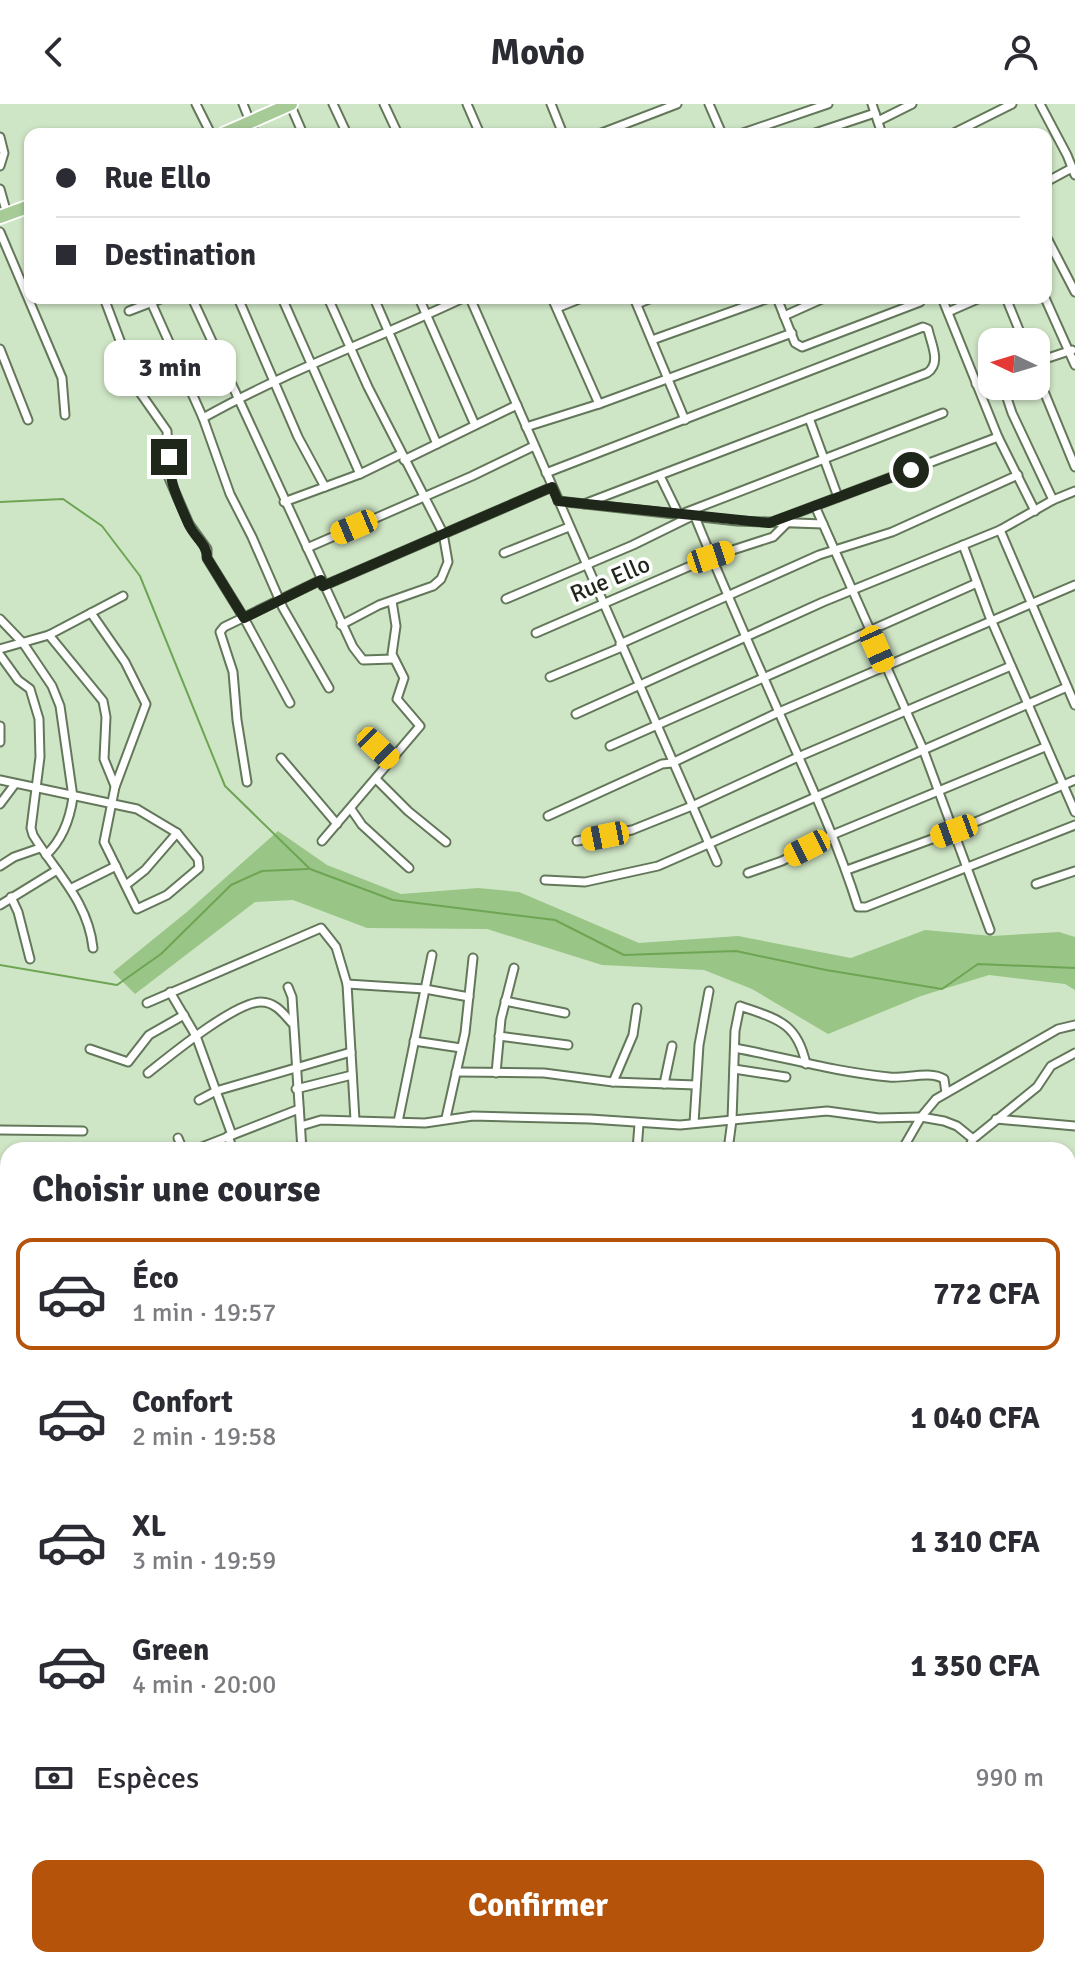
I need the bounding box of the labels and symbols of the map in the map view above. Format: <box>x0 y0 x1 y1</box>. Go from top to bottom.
north arrow <box>978 328 1050 400</box>
callout: 3 min <box>103 341 235 397</box>
route end <box>151 439 187 475</box>
route start <box>893 452 929 488</box>
car <box>327 507 381 547</box>
car <box>684 538 738 576</box>
street label: Rue Ello <box>566 549 654 609</box>
car <box>856 622 898 676</box>
car <box>352 723 404 773</box>
car <box>927 812 981 850</box>
car <box>579 820 631 852</box>
car <box>780 826 834 870</box>

